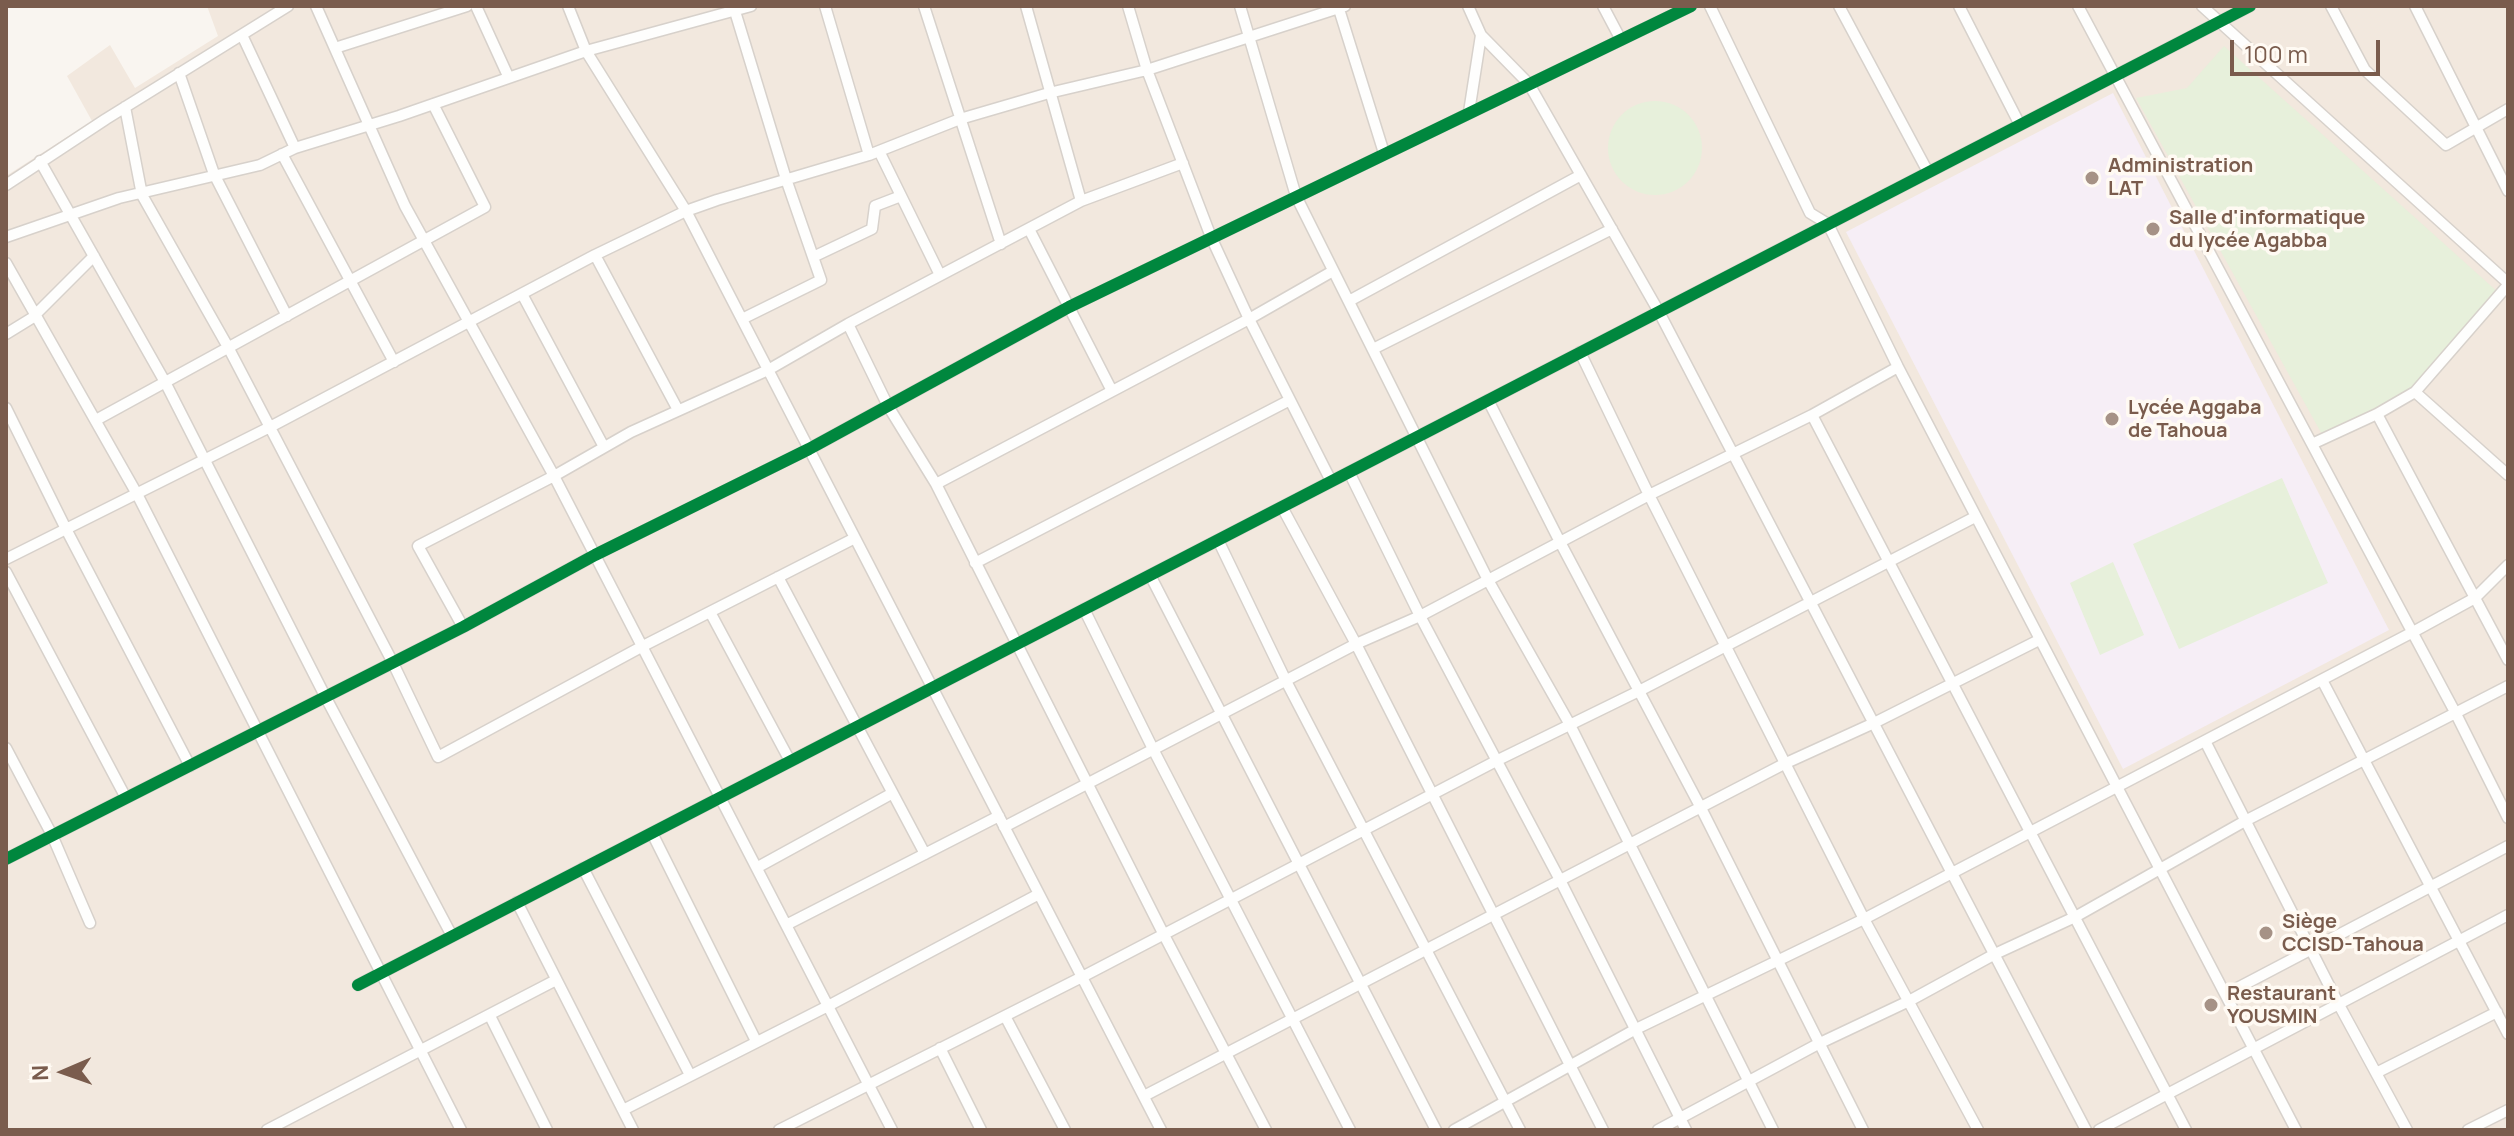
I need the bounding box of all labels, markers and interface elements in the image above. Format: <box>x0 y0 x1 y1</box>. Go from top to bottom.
scale bar <box>2234 24 2384 74</box>
text: 100 m <box>2244 37 2308 70</box>
place label: Administration LAT <box>2108 154 2253 201</box>
marker: Administration LAT <box>2083 169 2101 187</box>
place label: Salle d'informatique du lycée Agabba <box>2169 206 2365 253</box>
marker: Salle d'informatique du lycée Agabba <box>2144 220 2162 238</box>
place label: Lycée Aggaba de Tahoua <box>2128 396 2261 443</box>
marker: Lycée Aggaba de Tahoua <box>2103 410 2121 428</box>
place label: Siège CCISD-Tahoua <box>2282 910 2424 957</box>
marker: Siège CCISD-Tahoua <box>2257 924 2275 942</box>
place label: Restaurant YOUSMIN <box>2227 982 2336 1029</box>
marker: Restaurant YOUSMIN <box>2202 996 2220 1014</box>
north arrow <box>24 1032 104 1112</box>
text: N <box>25 1064 55 1081</box>

